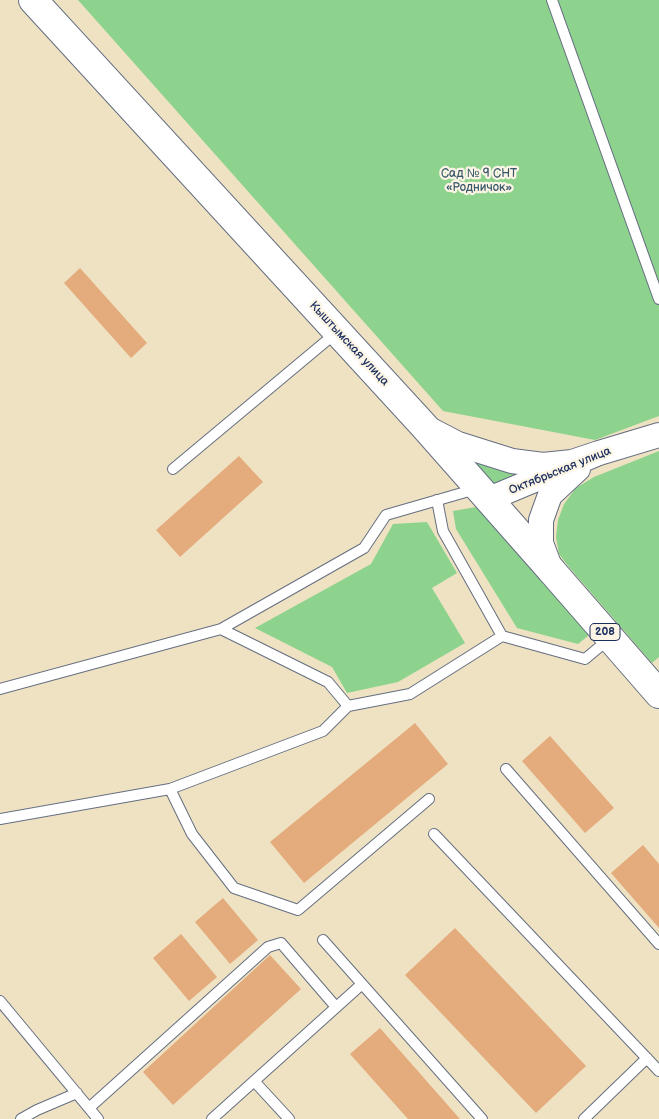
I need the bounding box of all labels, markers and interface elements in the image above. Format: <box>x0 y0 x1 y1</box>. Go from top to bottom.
park label: Сад № 9 СНТ «Родничок» <box>441 167 517 195</box>
street label: Кыштымская улица <box>306 299 392 389</box>
street label: Октябрьская улица <box>507 444 613 498</box>
road number: 208 <box>590 624 620 640</box>

